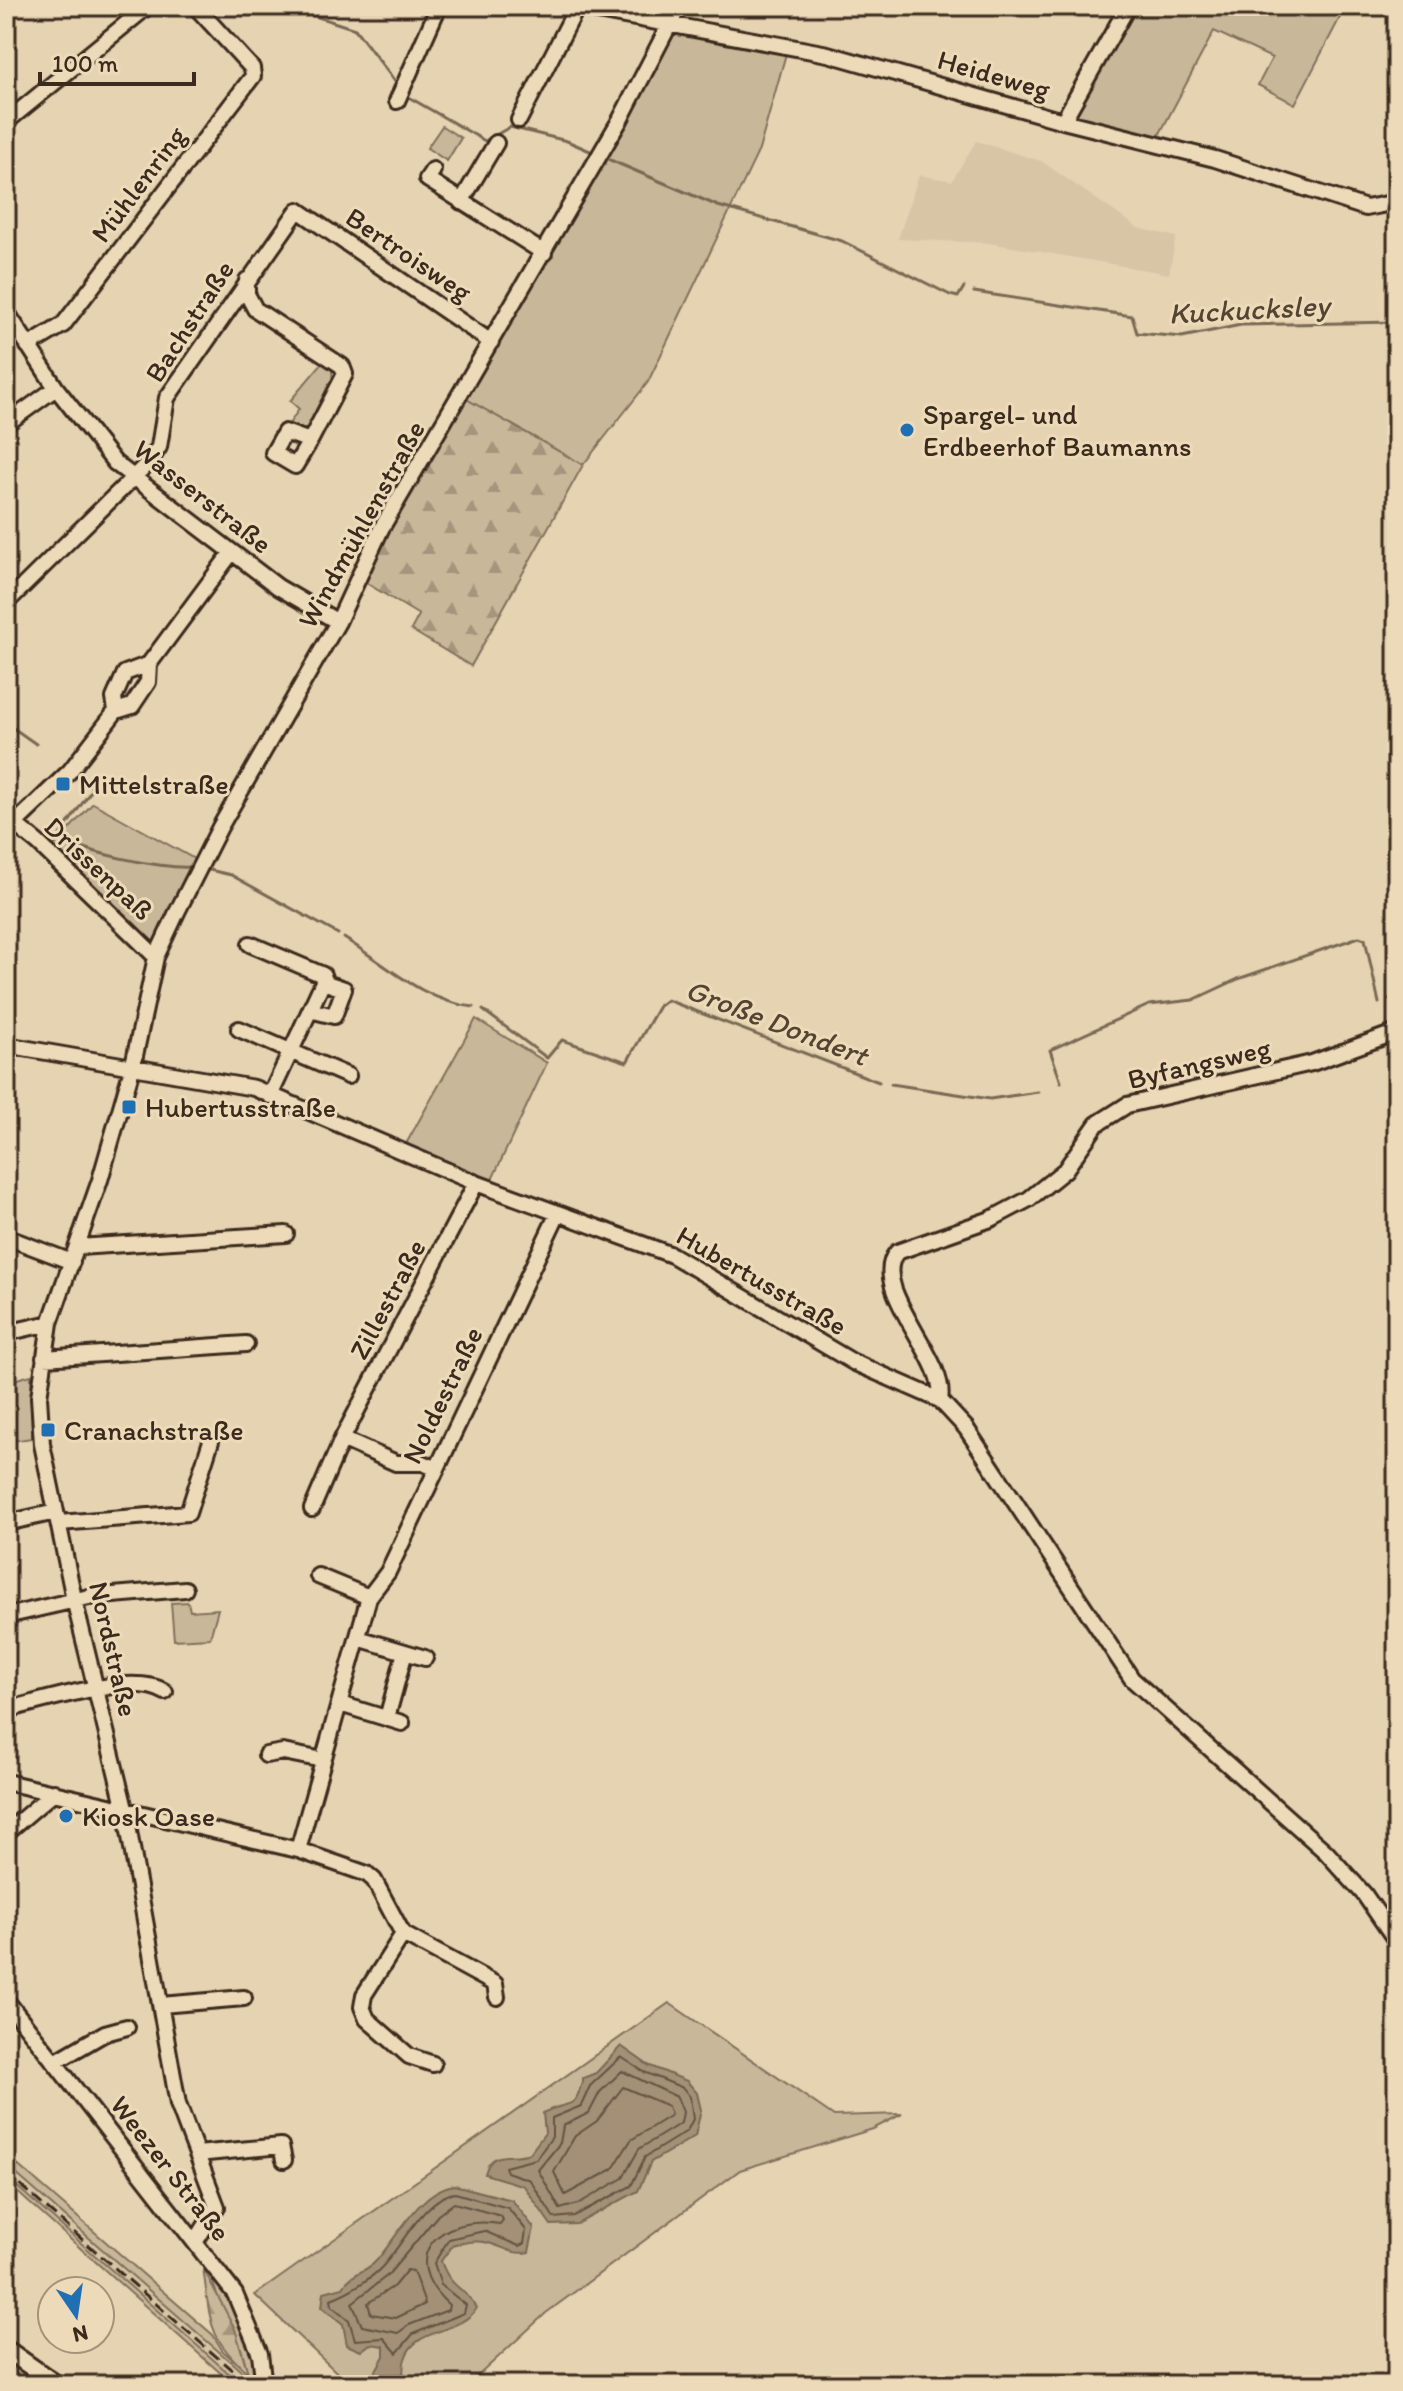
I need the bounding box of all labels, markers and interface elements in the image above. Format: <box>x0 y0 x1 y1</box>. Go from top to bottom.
scale bar <box>40 36 194 86</box>
street label: Heideweg <box>934 42 1055 106</box>
text: 100 m <box>52 49 118 78</box>
street label: Mühlenring <box>83 118 193 249</box>
street label: Bertroisweg <box>339 199 479 309</box>
street label: Bachstraße <box>137 254 241 388</box>
water label: Kuckucksley <box>1168 286 1333 332</box>
place label: Spargel- und Erdbeerhof Baumanns <box>923 397 1192 463</box>
street label: Windmühlenstraße <box>290 414 432 634</box>
marker: Spargel- und Erdbeerhof Baumanns <box>898 421 916 439</box>
street label: Wasserstraße <box>127 432 279 560</box>
place label: Mittelstraße <box>79 767 229 801</box>
marker: Mittelstraße <box>54 775 72 793</box>
street label: Drissenpaß <box>37 809 161 927</box>
water label: Große Dondert <box>681 970 876 1075</box>
street label: Byfangsweg <box>1124 1030 1274 1096</box>
place label: Hubertusstraße <box>145 1090 336 1124</box>
marker: Hubertusstraße <box>120 1098 138 1116</box>
street label: Hubertusstraße <box>671 1218 853 1342</box>
street label: Zillestraße <box>341 1233 433 1365</box>
street label: Noldestraße <box>394 1321 490 1469</box>
place label: Cranachstraße <box>64 1413 244 1447</box>
marker: Cranachstraße <box>39 1421 57 1439</box>
street label: Nordstraße <box>82 1578 146 1720</box>
place label: Kiosk Oase <box>82 1799 215 1833</box>
marker: Kiosk Oase <box>57 1807 75 1825</box>
street label: Weezer Straße <box>104 2088 238 2248</box>
north arrow <box>36 2275 116 2355</box>
text: N <box>70 2319 91 2349</box>

